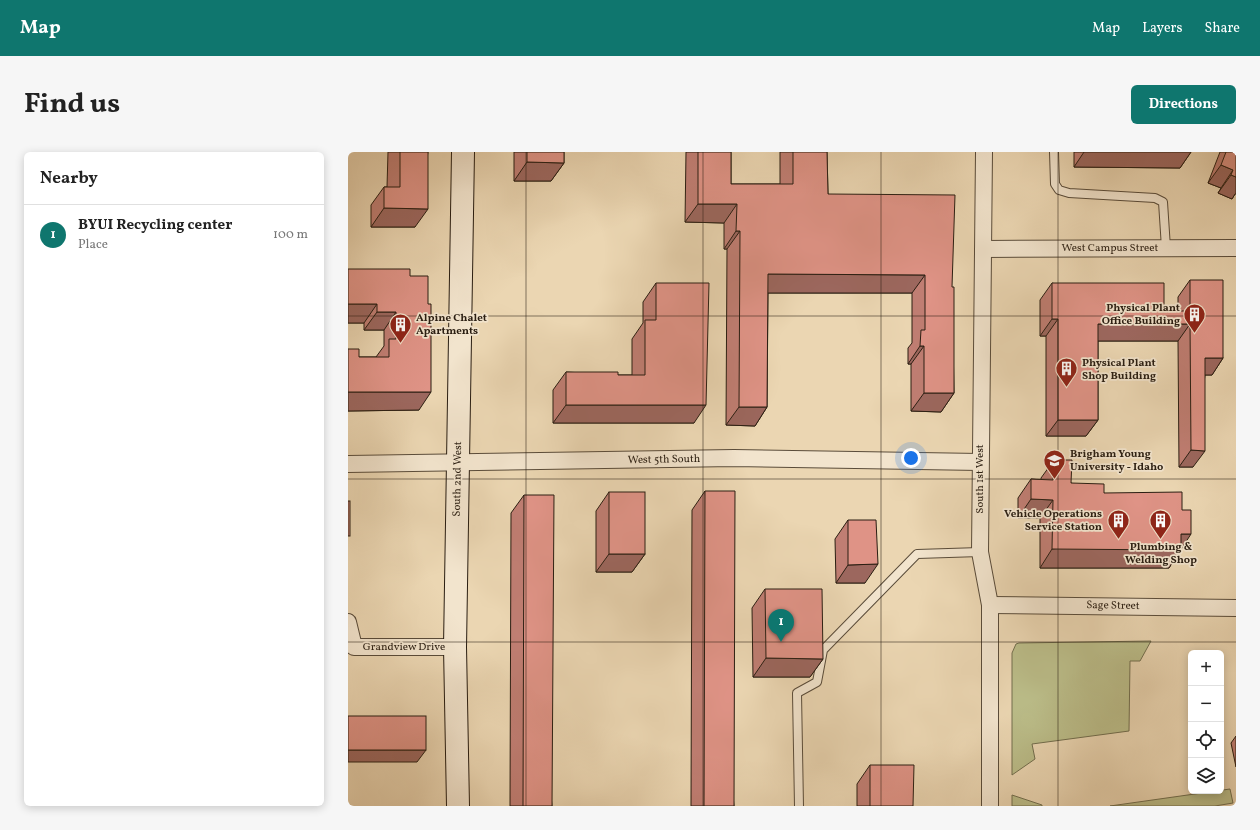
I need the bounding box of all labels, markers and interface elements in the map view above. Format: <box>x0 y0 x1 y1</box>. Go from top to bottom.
text: Map <box>20 15 61 41</box>
text: Map <box>1092 19 1120 38</box>
text: Layers <box>1142 19 1182 38</box>
text: Share <box>1204 19 1240 38</box>
text: Find us <box>24 85 120 124</box>
button: Directions <box>1131 85 1236 124</box>
text: Nearby <box>40 167 98 190</box>
text: BYUI Recycling center <box>78 215 232 236</box>
text: 1 <box>50 226 56 244</box>
text: 100 m <box>273 226 308 244</box>
text: Place <box>78 236 108 254</box>
street label: West Campus Street <box>1062 241 1159 256</box>
place label: Physical Plant Office Building <box>1102 301 1180 329</box>
building icon: Physical Plant Office Building <box>1182 301 1208 334</box>
building icon: Alpine Chalet Apartments <box>388 311 414 344</box>
place label: Alpine Chalet Apartments <box>416 311 487 339</box>
building icon: Physical Plant Shop Building <box>1053 356 1079 389</box>
place label: Physical Plant Shop Building <box>1082 356 1156 384</box>
street label: South 2nd West <box>450 441 466 517</box>
street label: South 1st West <box>973 444 988 514</box>
school or university icon: Brigham Young University - Idaho <box>1042 447 1068 480</box>
place label: Brigham Young University - Idaho <box>1070 447 1163 475</box>
your location <box>901 448 921 468</box>
street label: West 5th South <box>628 452 701 468</box>
place label: Vehicle Operations Service Station <box>1004 507 1102 535</box>
building icon: Vehicle Operations Service Station <box>1105 507 1131 540</box>
building icon: Plumbing & Welding Shop <box>1148 508 1174 541</box>
place label: Plumbing & Welding Shop <box>1125 540 1197 568</box>
street label: Sage Street <box>1086 598 1140 614</box>
pin: 1 <box>768 609 794 642</box>
street label: Grandview Drive <box>363 640 445 655</box>
map controls <box>1188 650 1224 794</box>
button: + <box>1188 650 1224 686</box>
button: − <box>1188 686 1224 722</box>
button: locate <box>1188 722 1224 758</box>
button: layers <box>1188 758 1224 794</box>

